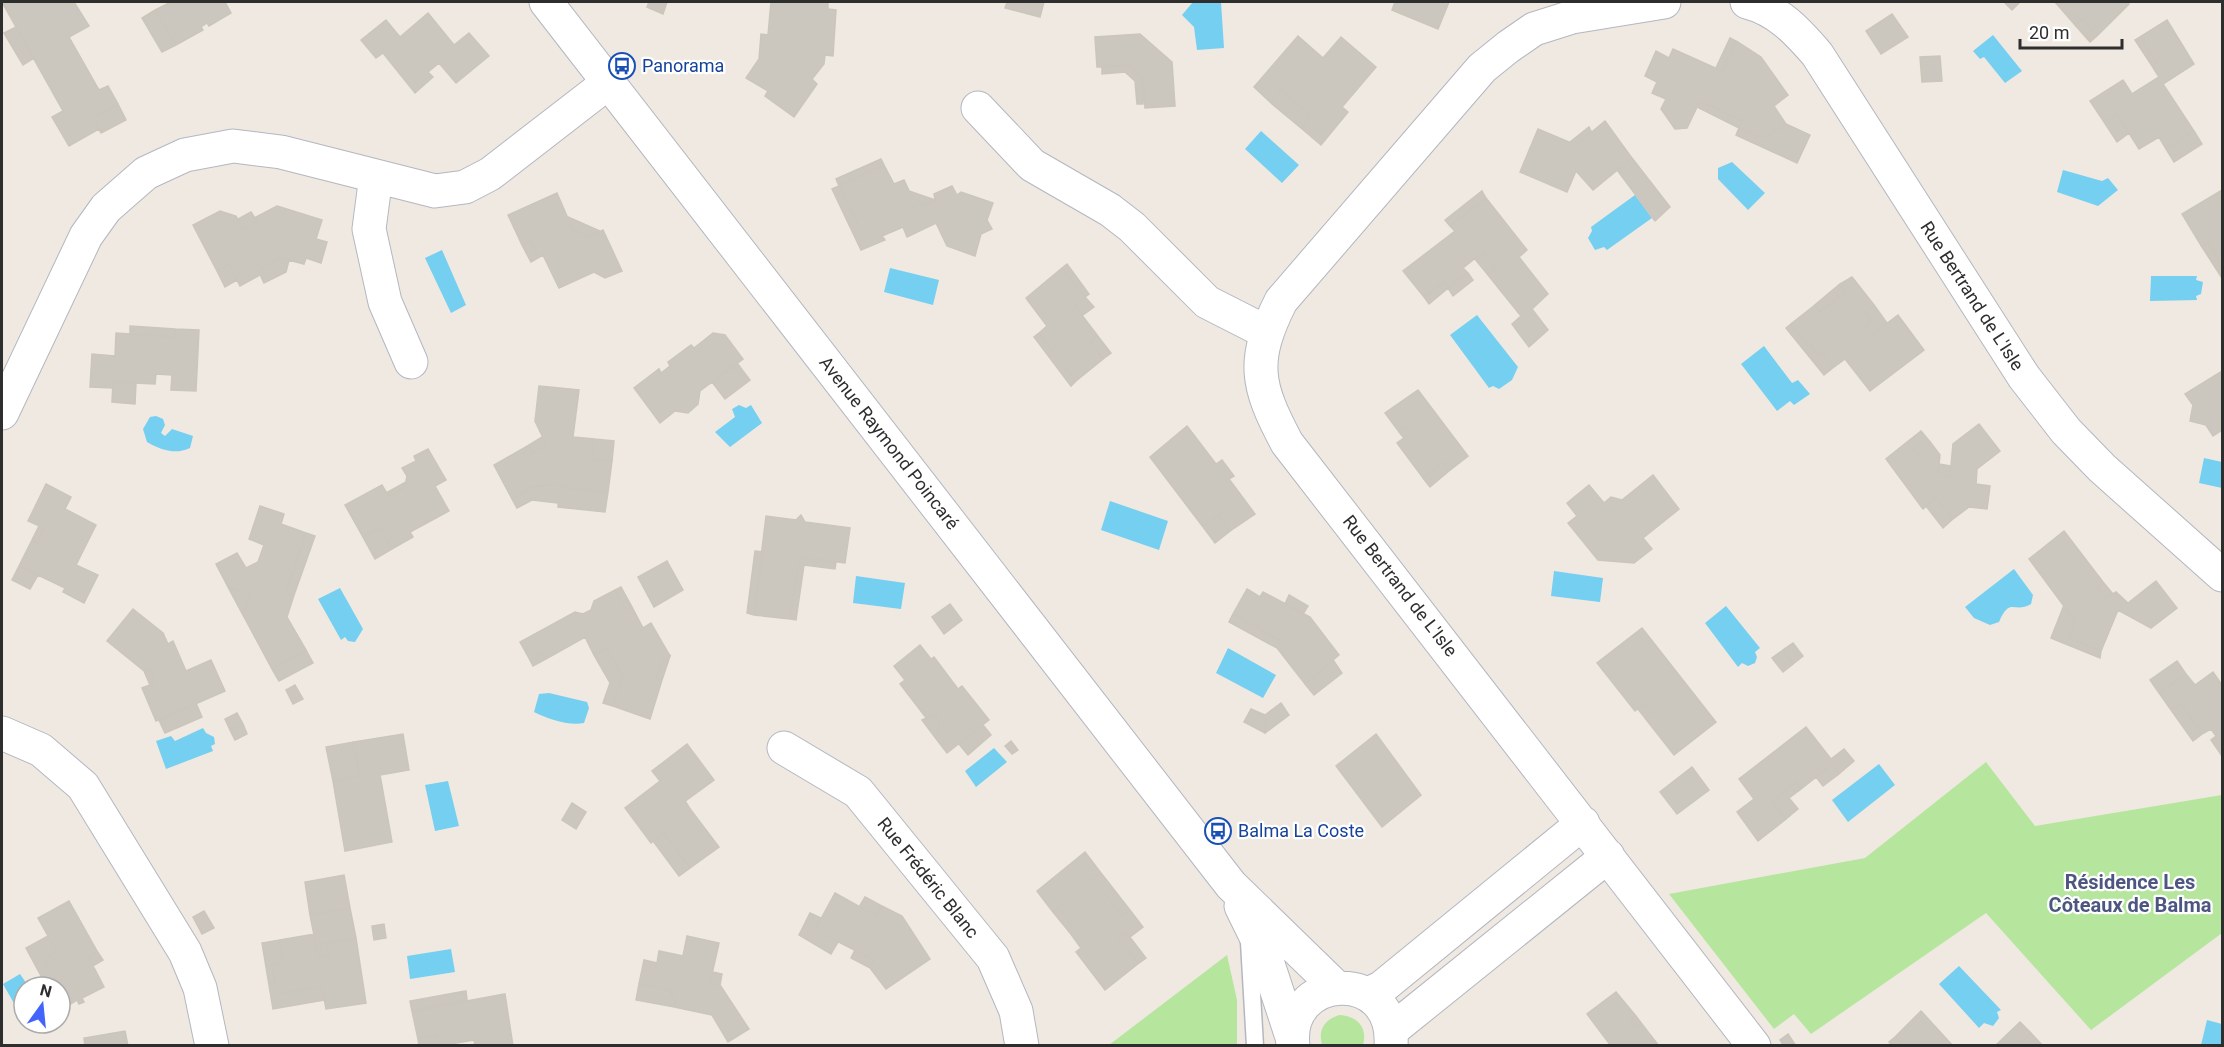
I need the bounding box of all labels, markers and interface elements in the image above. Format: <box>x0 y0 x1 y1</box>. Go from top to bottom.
scale bar <box>2020 12 2122 50</box>
text: 20 m <box>2029 22 2069 43</box>
bus stop icon: Panorama <box>607 51 637 81</box>
place label: Panorama <box>642 55 724 76</box>
street label: Rue Bertrand de L'Isle <box>1916 217 2028 374</box>
street label: Avenue Raymond Poincaré <box>815 352 963 533</box>
street label: Rue Bertrand de L'Isle <box>1339 511 1462 660</box>
street label: Rue Frédéric Blanc <box>873 813 983 942</box>
bus stop icon: Balma La Coste <box>1203 816 1233 846</box>
place label: Balma La Coste <box>1238 820 1364 841</box>
district label: Résidence Les Côteaux de Balma <box>2049 870 2212 917</box>
north arrow <box>12 975 72 1035</box>
text: N <box>38 980 54 1002</box>

